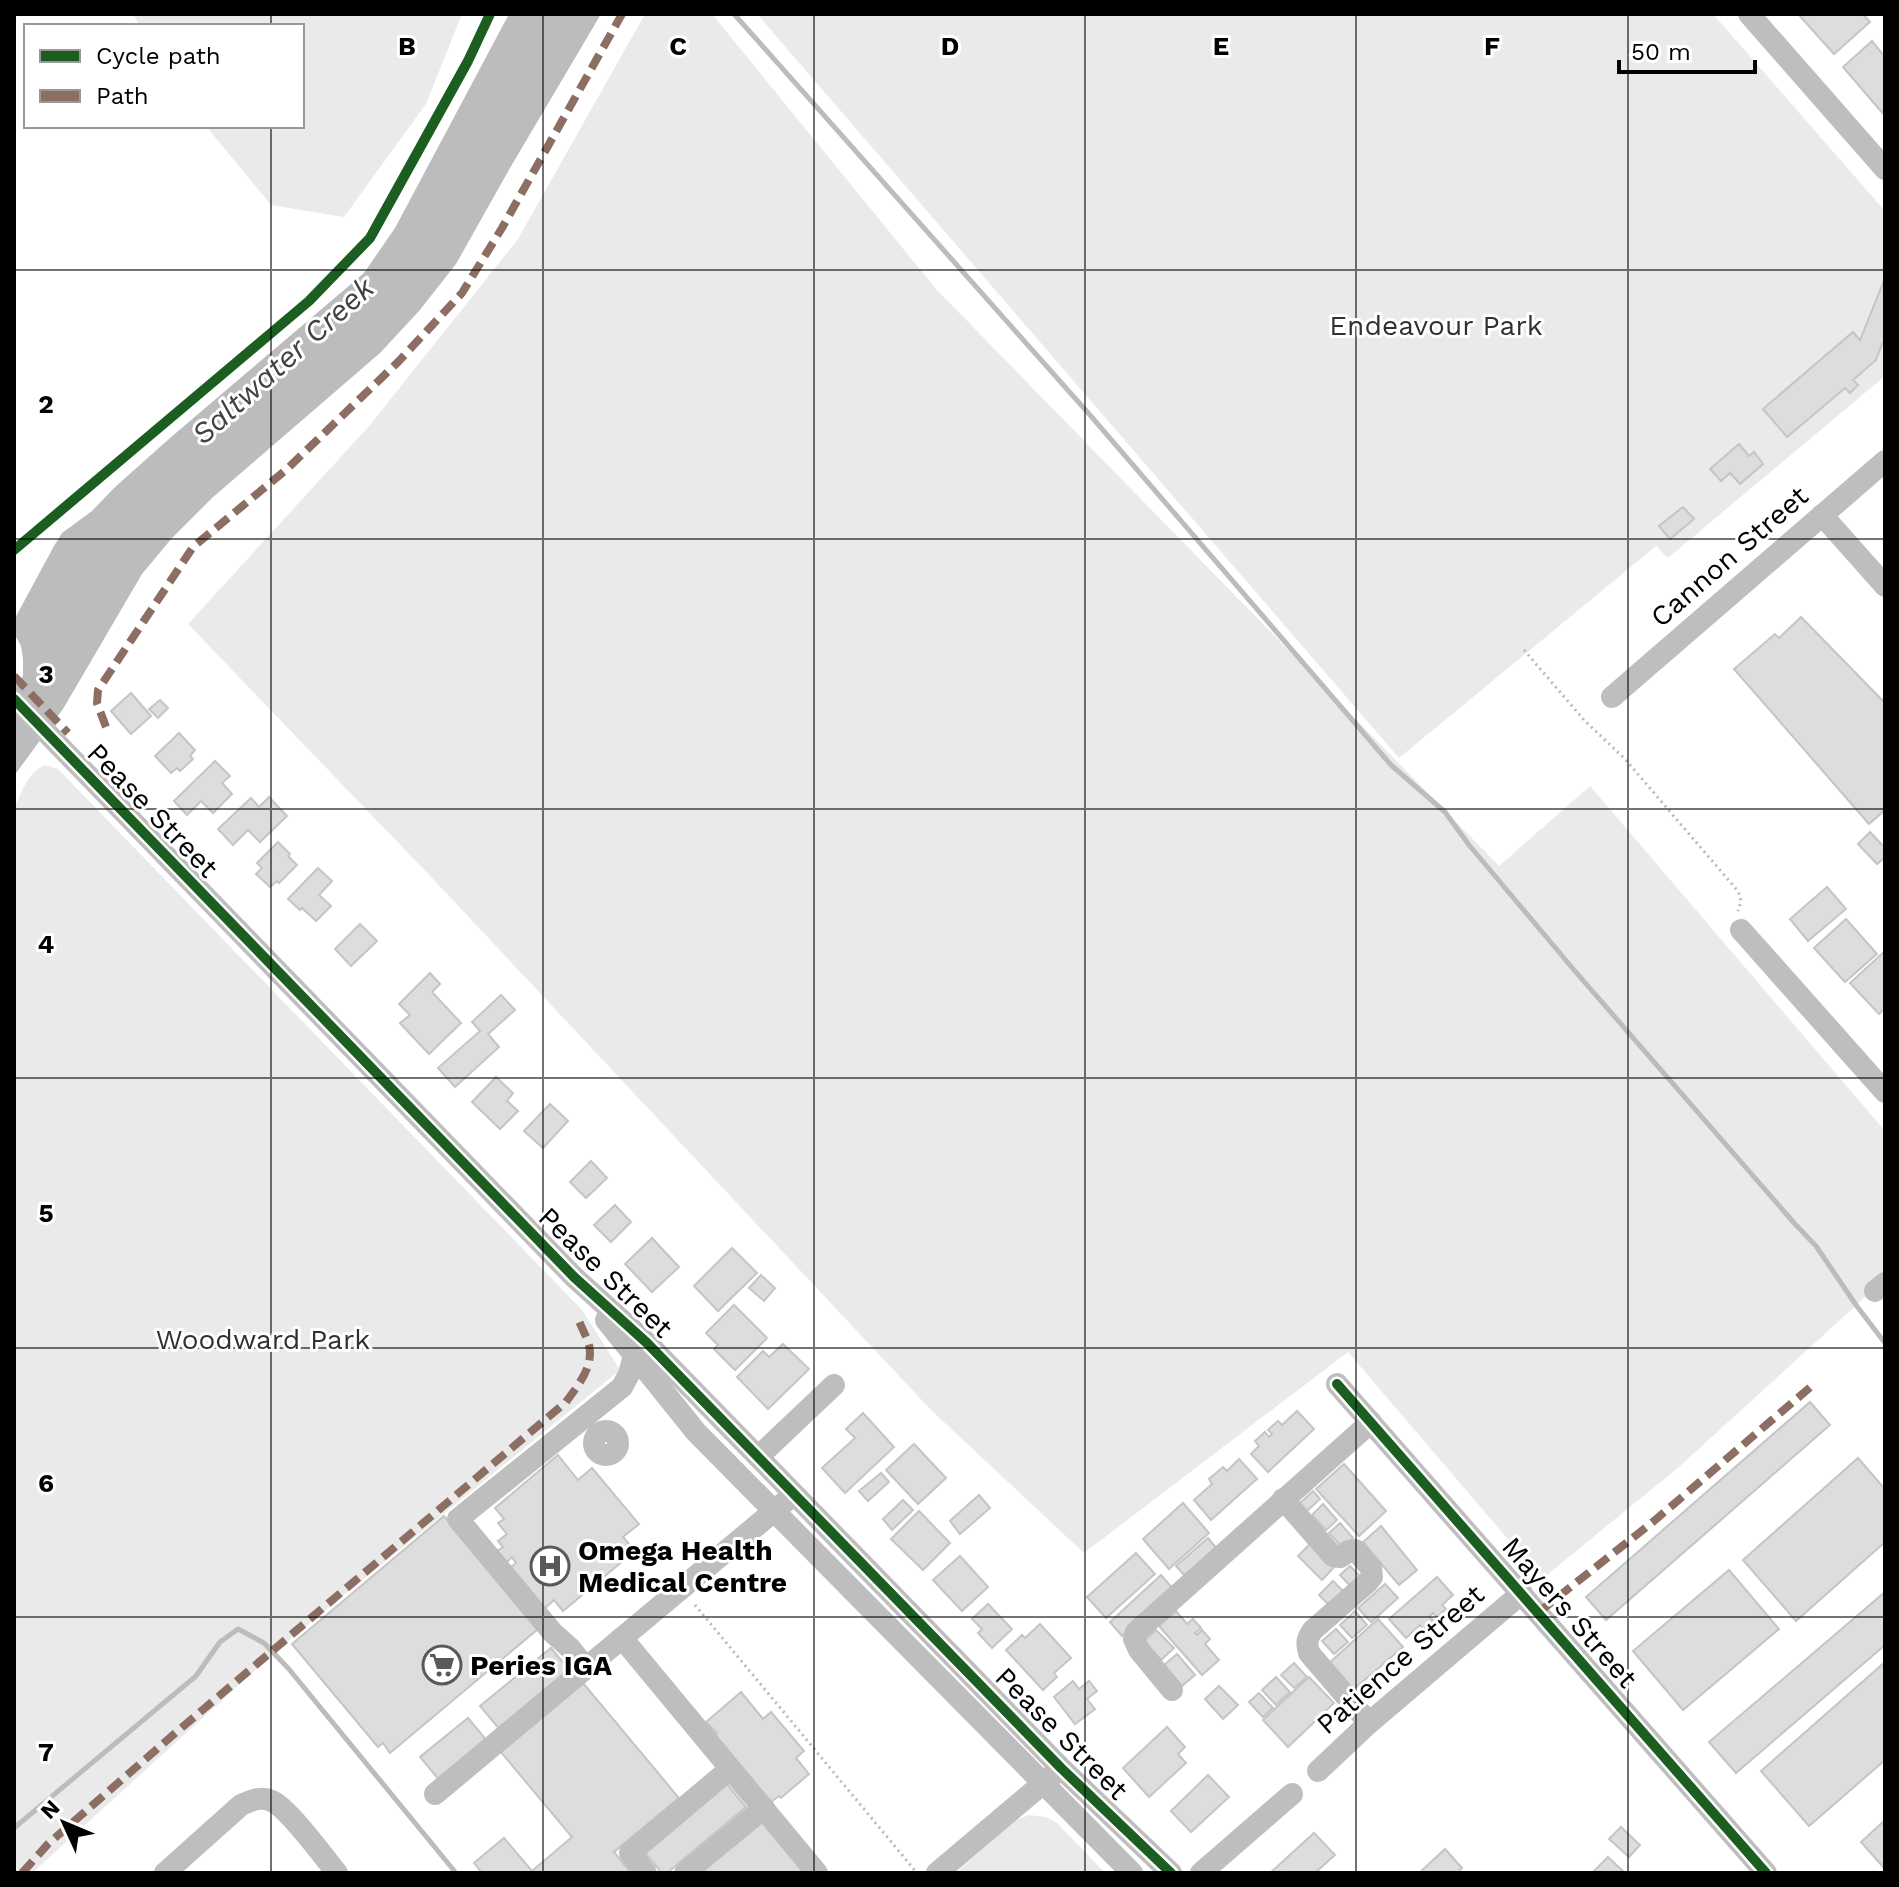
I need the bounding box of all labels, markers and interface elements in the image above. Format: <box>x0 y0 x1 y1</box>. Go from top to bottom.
legend <box>24 24 304 128</box>
scale bar <box>1619 24 1755 74</box>
text: B <box>398 31 416 61</box>
text: C <box>669 31 687 61</box>
text: D <box>941 31 959 61</box>
text: E <box>1213 31 1229 61</box>
text: F <box>1484 31 1500 61</box>
text: 50 m <box>1631 38 1691 66</box>
text: Cycle path <box>96 42 221 70</box>
text: Path <box>96 82 149 110</box>
water label: Saltwater Creek <box>184 269 382 452</box>
park label: Endeavour Park <box>1329 309 1543 342</box>
text: 2 <box>38 389 54 419</box>
street label: Cannon Street <box>1644 479 1815 634</box>
text: 3 <box>38 659 54 689</box>
street label: Pease Street <box>80 736 225 884</box>
text: 4 <box>38 929 55 959</box>
text: 5 <box>38 1198 54 1228</box>
street label: Pease Street <box>532 1200 680 1345</box>
park label: Woodward Park <box>156 1323 370 1356</box>
text: 6 <box>38 1468 54 1498</box>
street label: Mayers Street <box>1495 1530 1644 1695</box>
place label: Omega Health Medical Centre <box>578 1534 787 1599</box>
hospital icon: Omega Health Medical Centre <box>529 1545 571 1587</box>
street label: Patience Street <box>1310 1578 1491 1741</box>
supermarket icon: Peries IGA <box>421 1644 463 1686</box>
place label: Peries IGA <box>470 1649 612 1682</box>
street label: Pease Street <box>989 1660 1135 1807</box>
text: 7 <box>38 1737 54 1767</box>
north arrow <box>24 1783 104 1863</box>
text: N <box>35 1795 65 1824</box>

